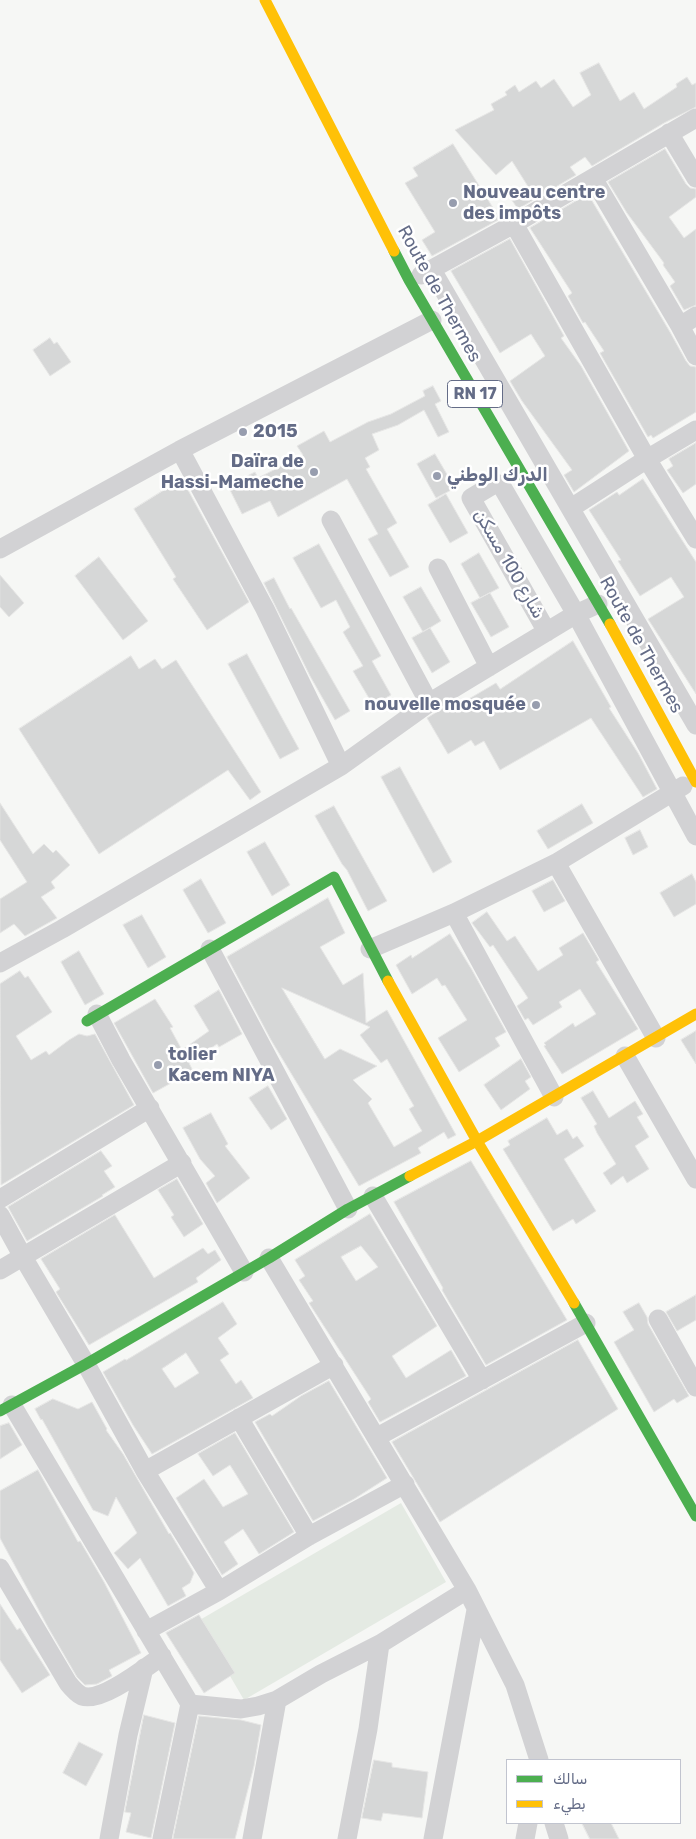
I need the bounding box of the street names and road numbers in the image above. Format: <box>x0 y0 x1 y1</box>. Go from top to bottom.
street label: Route de Thermes <box>393 222 485 366</box>
road number: RN 17 <box>448 380 502 408</box>
street label: شارع 100 مسكن <box>469 505 549 623</box>
street label: Route de Thermes <box>595 573 687 717</box>

